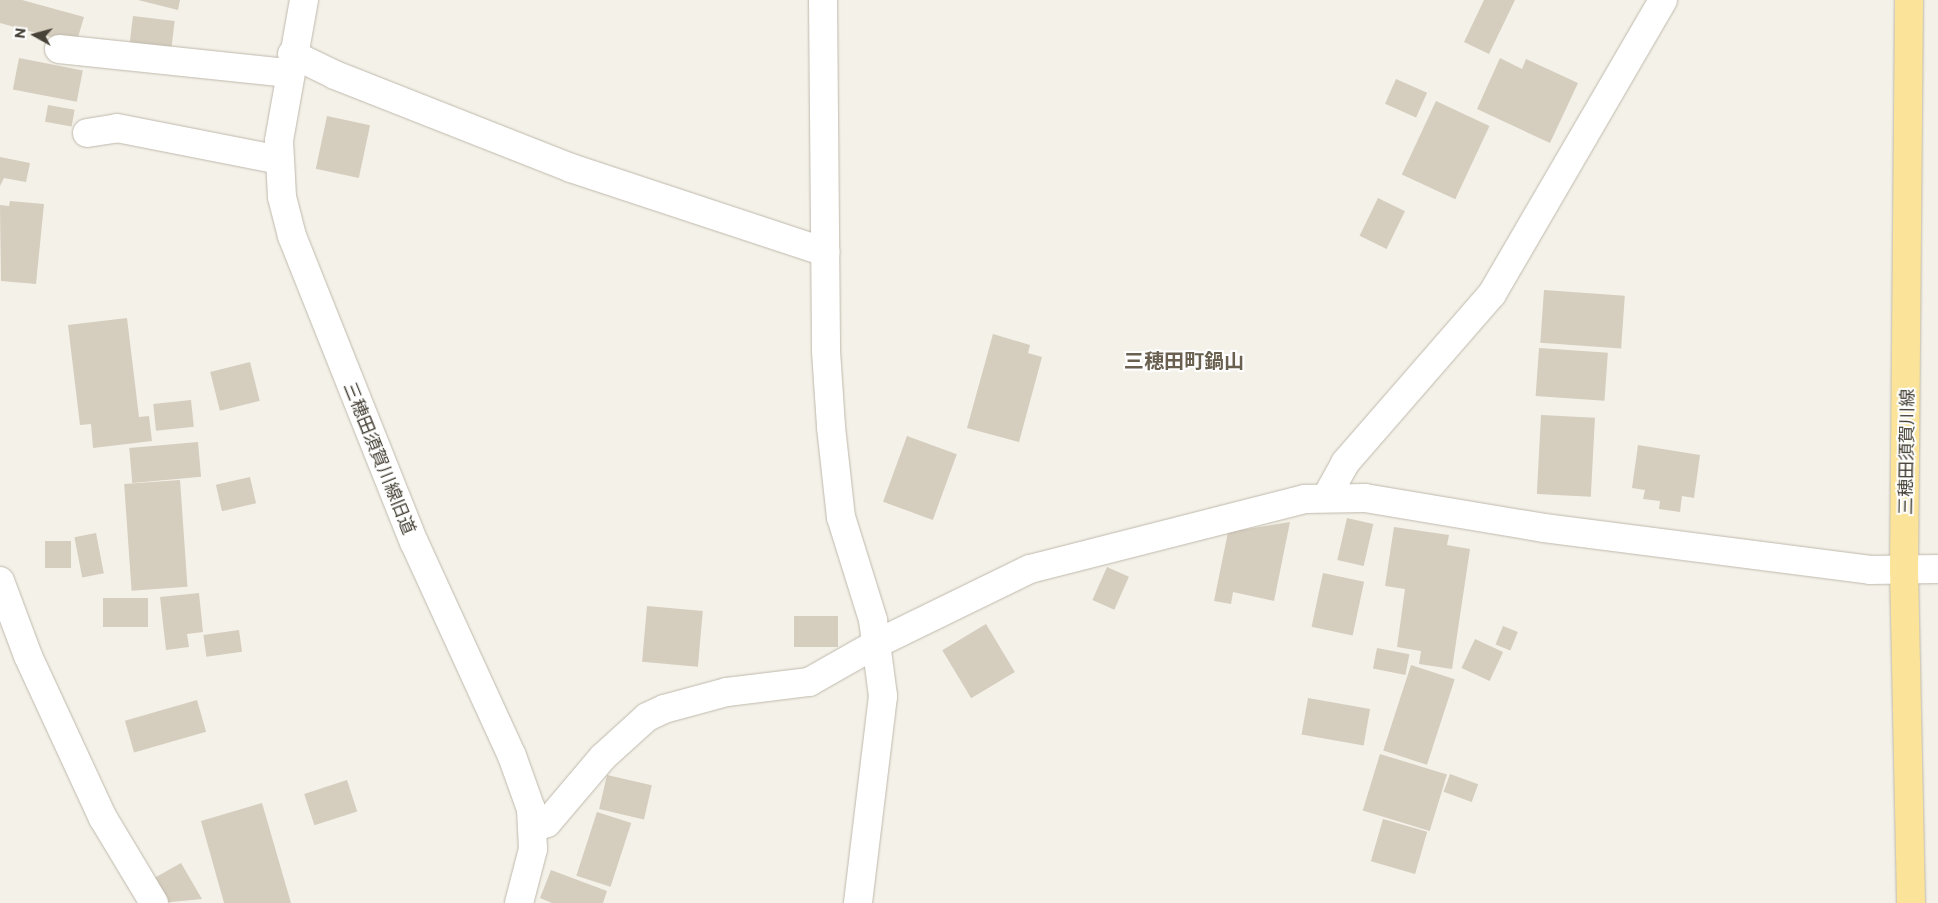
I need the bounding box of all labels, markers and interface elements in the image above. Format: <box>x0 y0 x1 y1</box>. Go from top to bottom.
north arrow <box>10 10 60 60</box>
text: N <box>11 27 29 39</box>
district label: 三穂田町鍋山 <box>1124 348 1244 372</box>
street label: 三穂田須賀川線旧道 <box>340 379 420 537</box>
street label: 三穂田須賀川線 <box>1894 389 1918 515</box>

